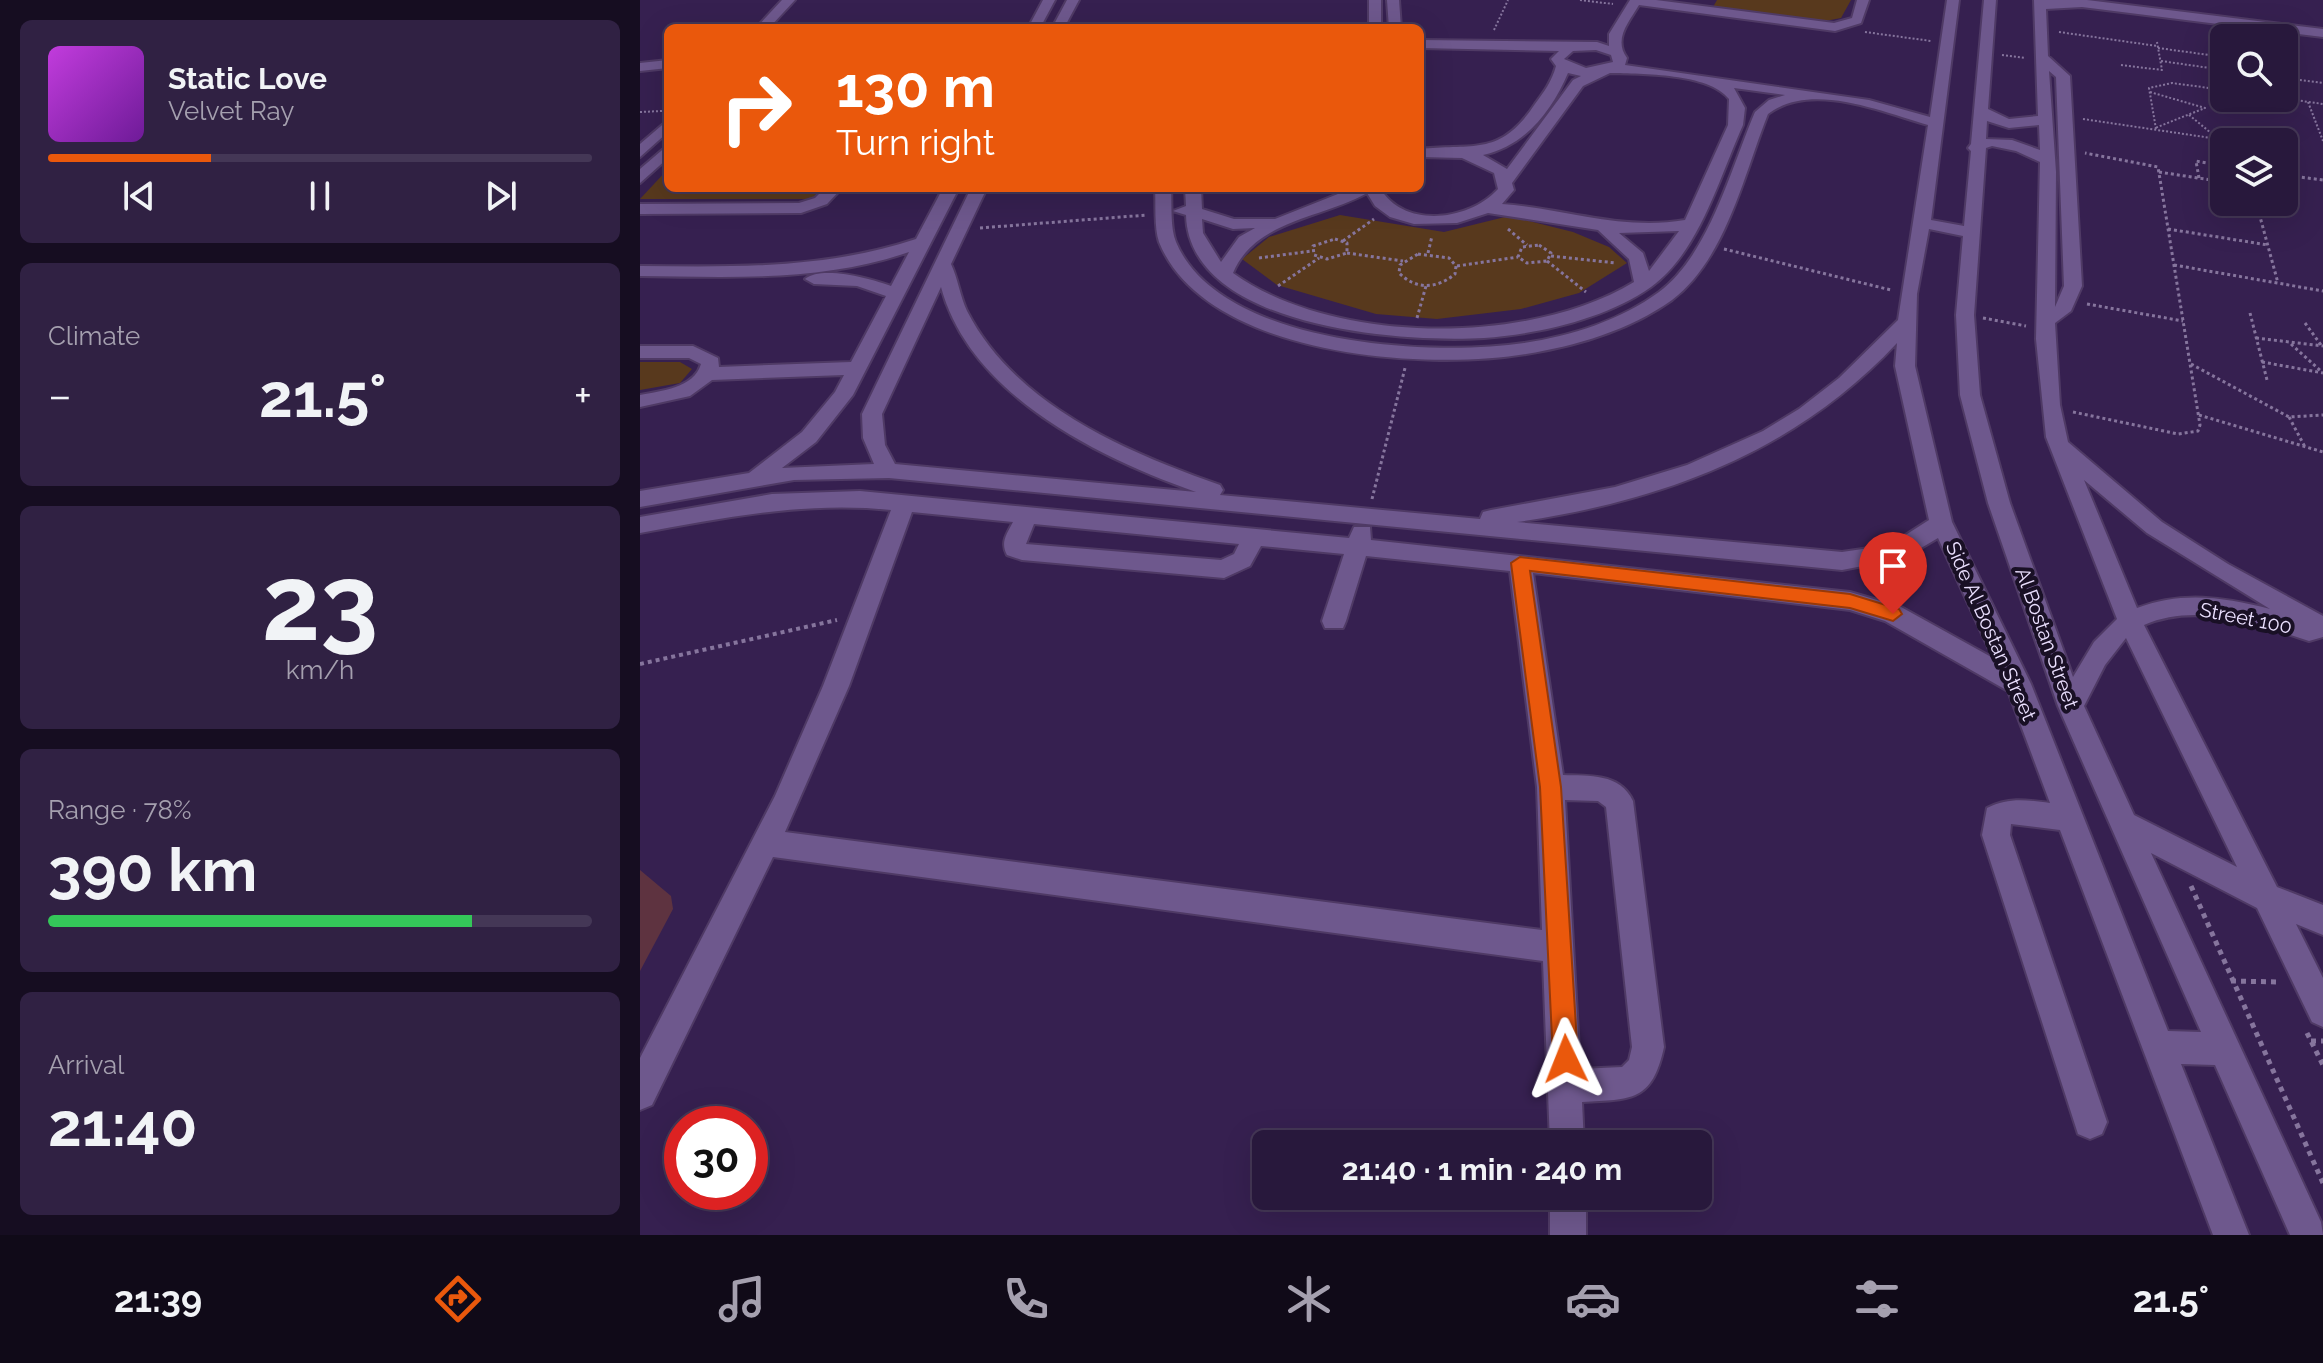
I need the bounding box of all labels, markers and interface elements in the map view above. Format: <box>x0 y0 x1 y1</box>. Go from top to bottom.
map controls <box>2210 24 2298 216</box>
button: search <box>2210 24 2298 112</box>
text: 130 m <box>836 54 995 120</box>
icon: right <box>704 56 808 160</box>
text: Static Love <box>168 61 327 96</box>
text: Velvet Ray <box>168 96 294 126</box>
text: Turn right <box>836 121 995 163</box>
button: layers <box>2210 128 2298 216</box>
icon: previous <box>117 174 161 218</box>
icon: pause <box>298 174 342 218</box>
icon: next <box>479 174 523 218</box>
text: Climate <box>48 321 140 351</box>
text: 21.5° <box>259 361 386 431</box>
text: − <box>48 370 72 421</box>
text: + <box>574 370 592 421</box>
pin <box>1859 532 1927 614</box>
street label: Side Al Bostan Street <box>1941 538 2041 724</box>
text: 23 <box>262 542 378 664</box>
icon: arrive <box>1871 544 1915 588</box>
street label: Al Bostan Street <box>2010 564 2084 712</box>
street label: Street 100 <box>2198 597 2294 639</box>
text: km/h <box>286 655 354 685</box>
text: Range · 78% <box>48 795 192 825</box>
text: 390 km <box>48 835 257 905</box>
position arrow <box>1524 1017 1608 1101</box>
text: Arrival <box>48 1050 124 1080</box>
text: 21:40 <box>48 1090 197 1160</box>
speed limit sign: 30 <box>664 1106 768 1210</box>
text: 21:40 · 1 min · 240 m <box>1342 1152 1622 1187</box>
icon: directions <box>430 1271 486 1327</box>
icon: music <box>714 1271 770 1327</box>
icon: phone <box>998 1271 1054 1327</box>
icon: climate <box>1281 1271 1337 1327</box>
icon: car <box>1565 1271 1621 1327</box>
icon: filters <box>1849 1271 1905 1327</box>
text: 21:39 <box>114 1278 202 1320</box>
text: 21.5° <box>2133 1278 2209 1320</box>

